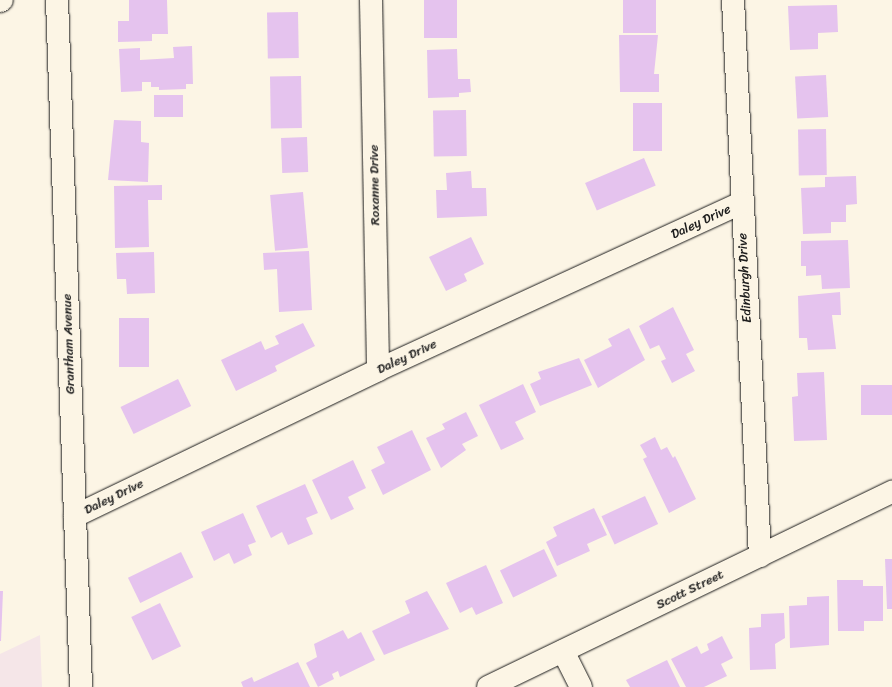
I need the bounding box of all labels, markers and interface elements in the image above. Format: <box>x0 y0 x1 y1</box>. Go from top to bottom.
street label: Roxanne Drive <box>366 144 384 226</box>
street label: Daley Drive <box>669 201 733 243</box>
street label: Edinburgh Drive <box>735 233 755 323</box>
street label: Grantham Avenue <box>59 294 79 394</box>
street label: Daley Drive <box>375 336 439 378</box>
street label: Daley Drive <box>82 476 146 518</box>
street label: Scott Street <box>654 567 726 613</box>

